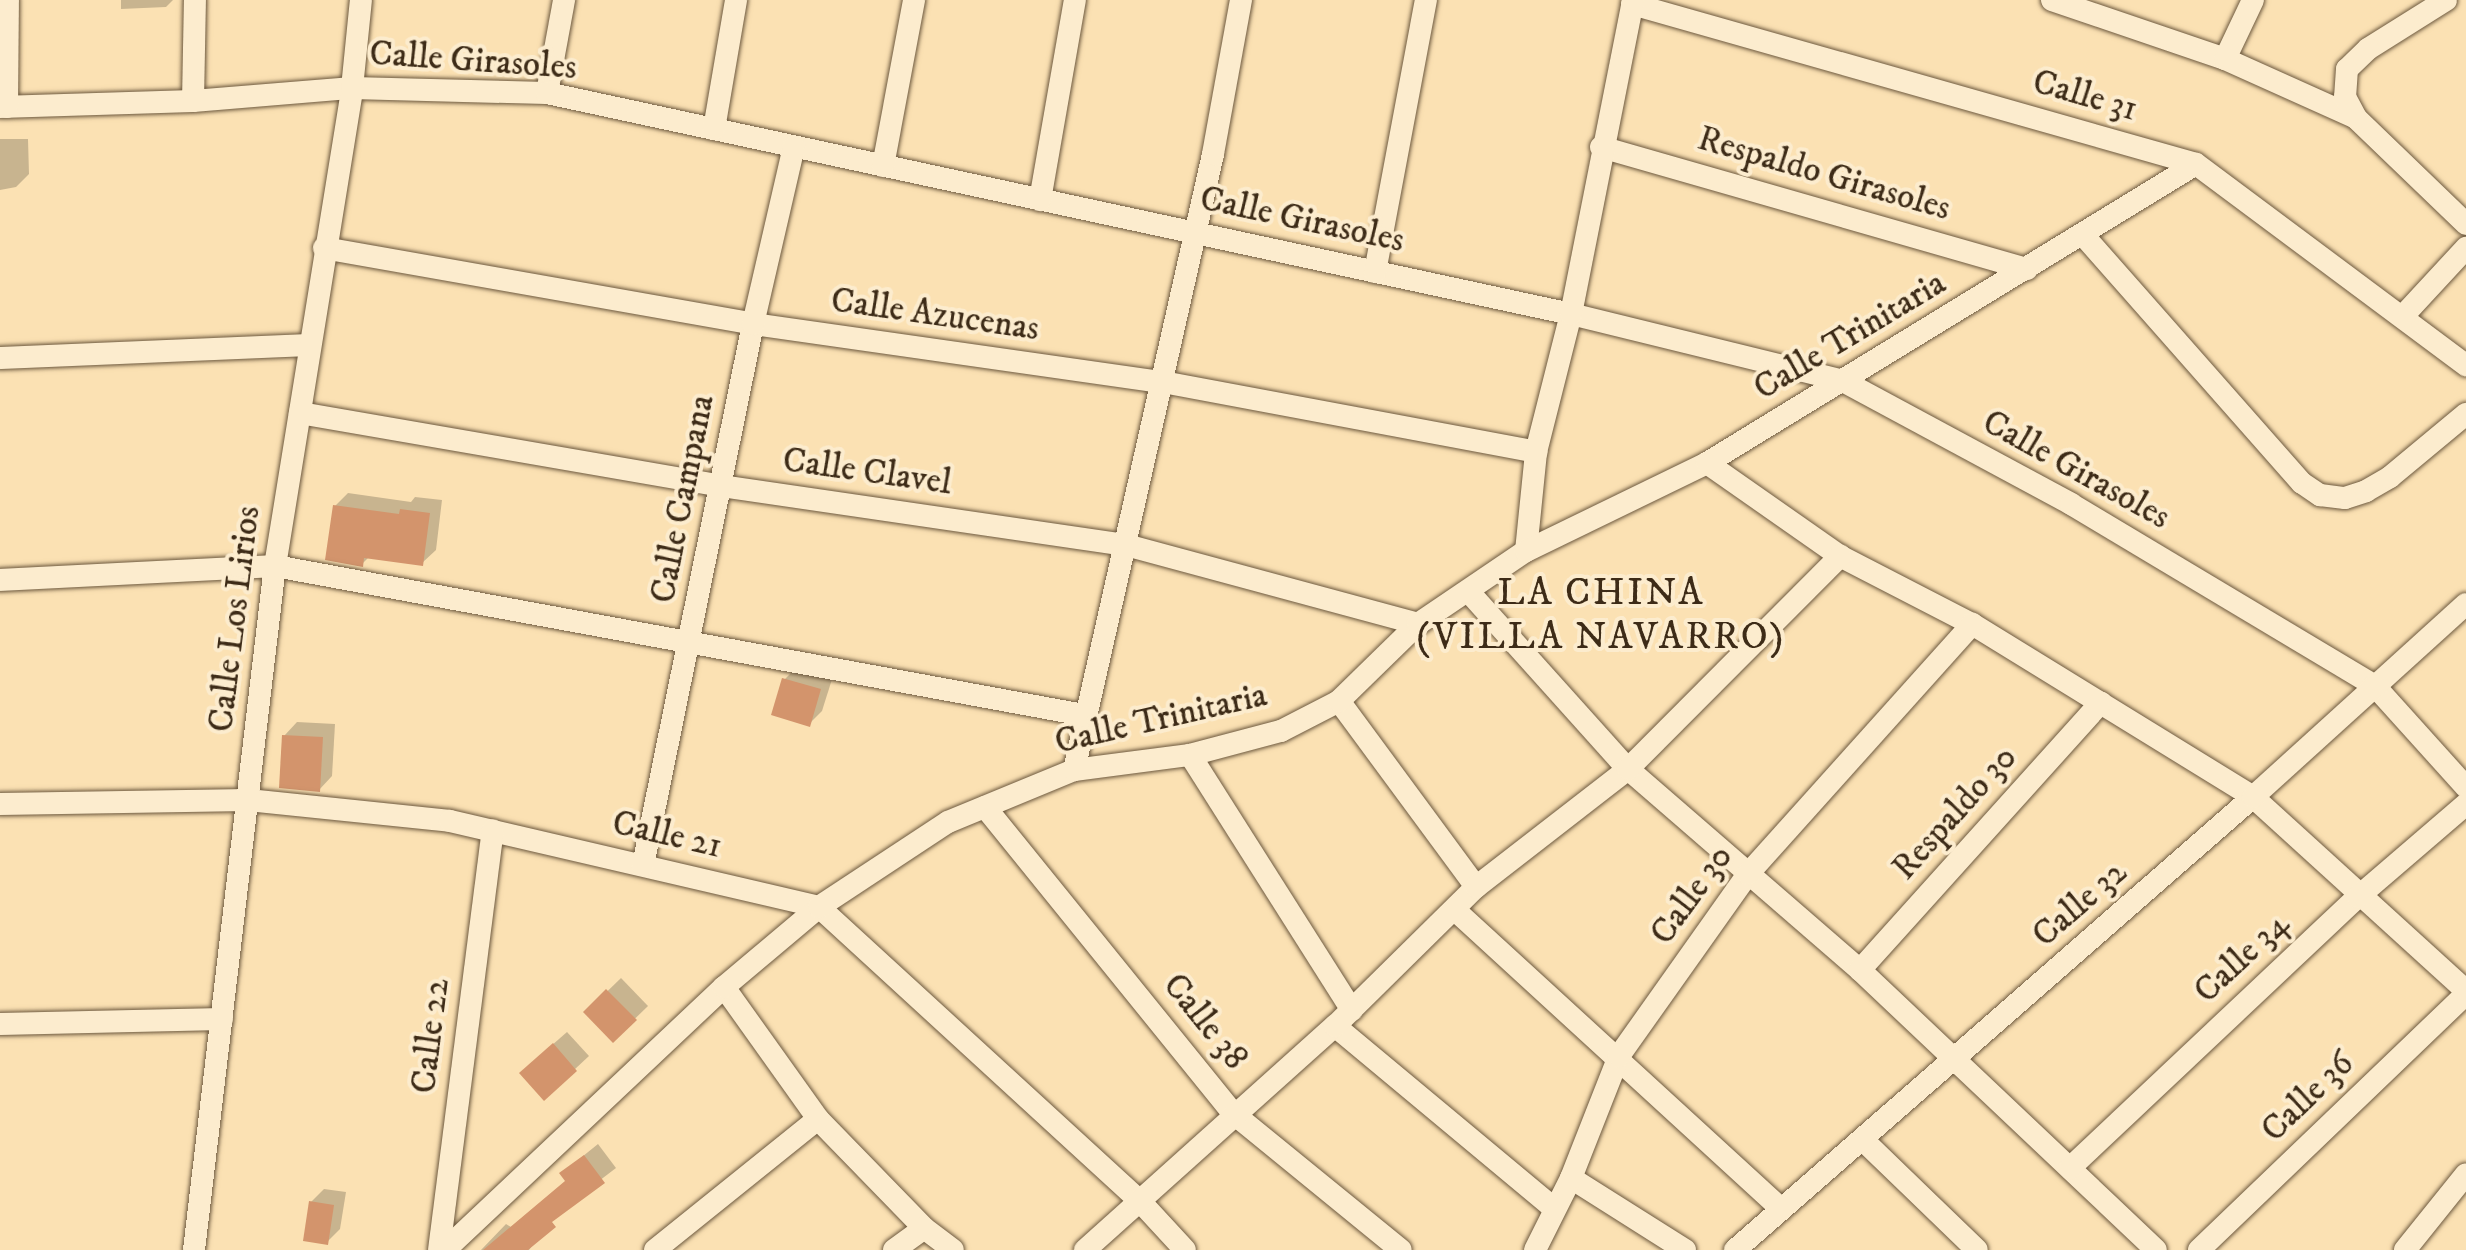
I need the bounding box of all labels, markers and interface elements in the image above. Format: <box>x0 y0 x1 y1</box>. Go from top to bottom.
street label: Calle Girasoles <box>368 33 578 89</box>
street label: Calle 31 <box>2028 61 2142 131</box>
street label: Respaldo Girasoles <box>1693 118 1955 230</box>
street label: Calle Girasoles <box>1196 178 1408 262</box>
street label: Calle Trinitaria <box>1747 262 1953 410</box>
street label: Calle Azucenas <box>828 280 1042 350</box>
street label: Calle Campana <box>642 391 724 607</box>
street label: Calle Girasoles <box>1975 401 2177 539</box>
street label: Calle Clavel <box>780 439 954 505</box>
street label: Calle Los Lirios <box>200 504 270 734</box>
district label: LA CHINA (VILLA NAVARRO) <box>1416 571 1786 660</box>
street label: Calle Trinitaria <box>1051 674 1271 764</box>
street label: Respaldo 30 <box>1884 737 2026 889</box>
street label: Calle 21 <box>608 802 726 868</box>
street label: Calle 30 <box>1642 837 1742 953</box>
street label: Calle 32 <box>2024 852 2136 956</box>
street label: Calle 34 <box>2186 904 2298 1012</box>
street label: Calle 38 <box>1154 965 1256 1079</box>
street label: Calle 22 <box>403 976 459 1096</box>
street label: Calle 36 <box>2253 1043 2363 1151</box>

